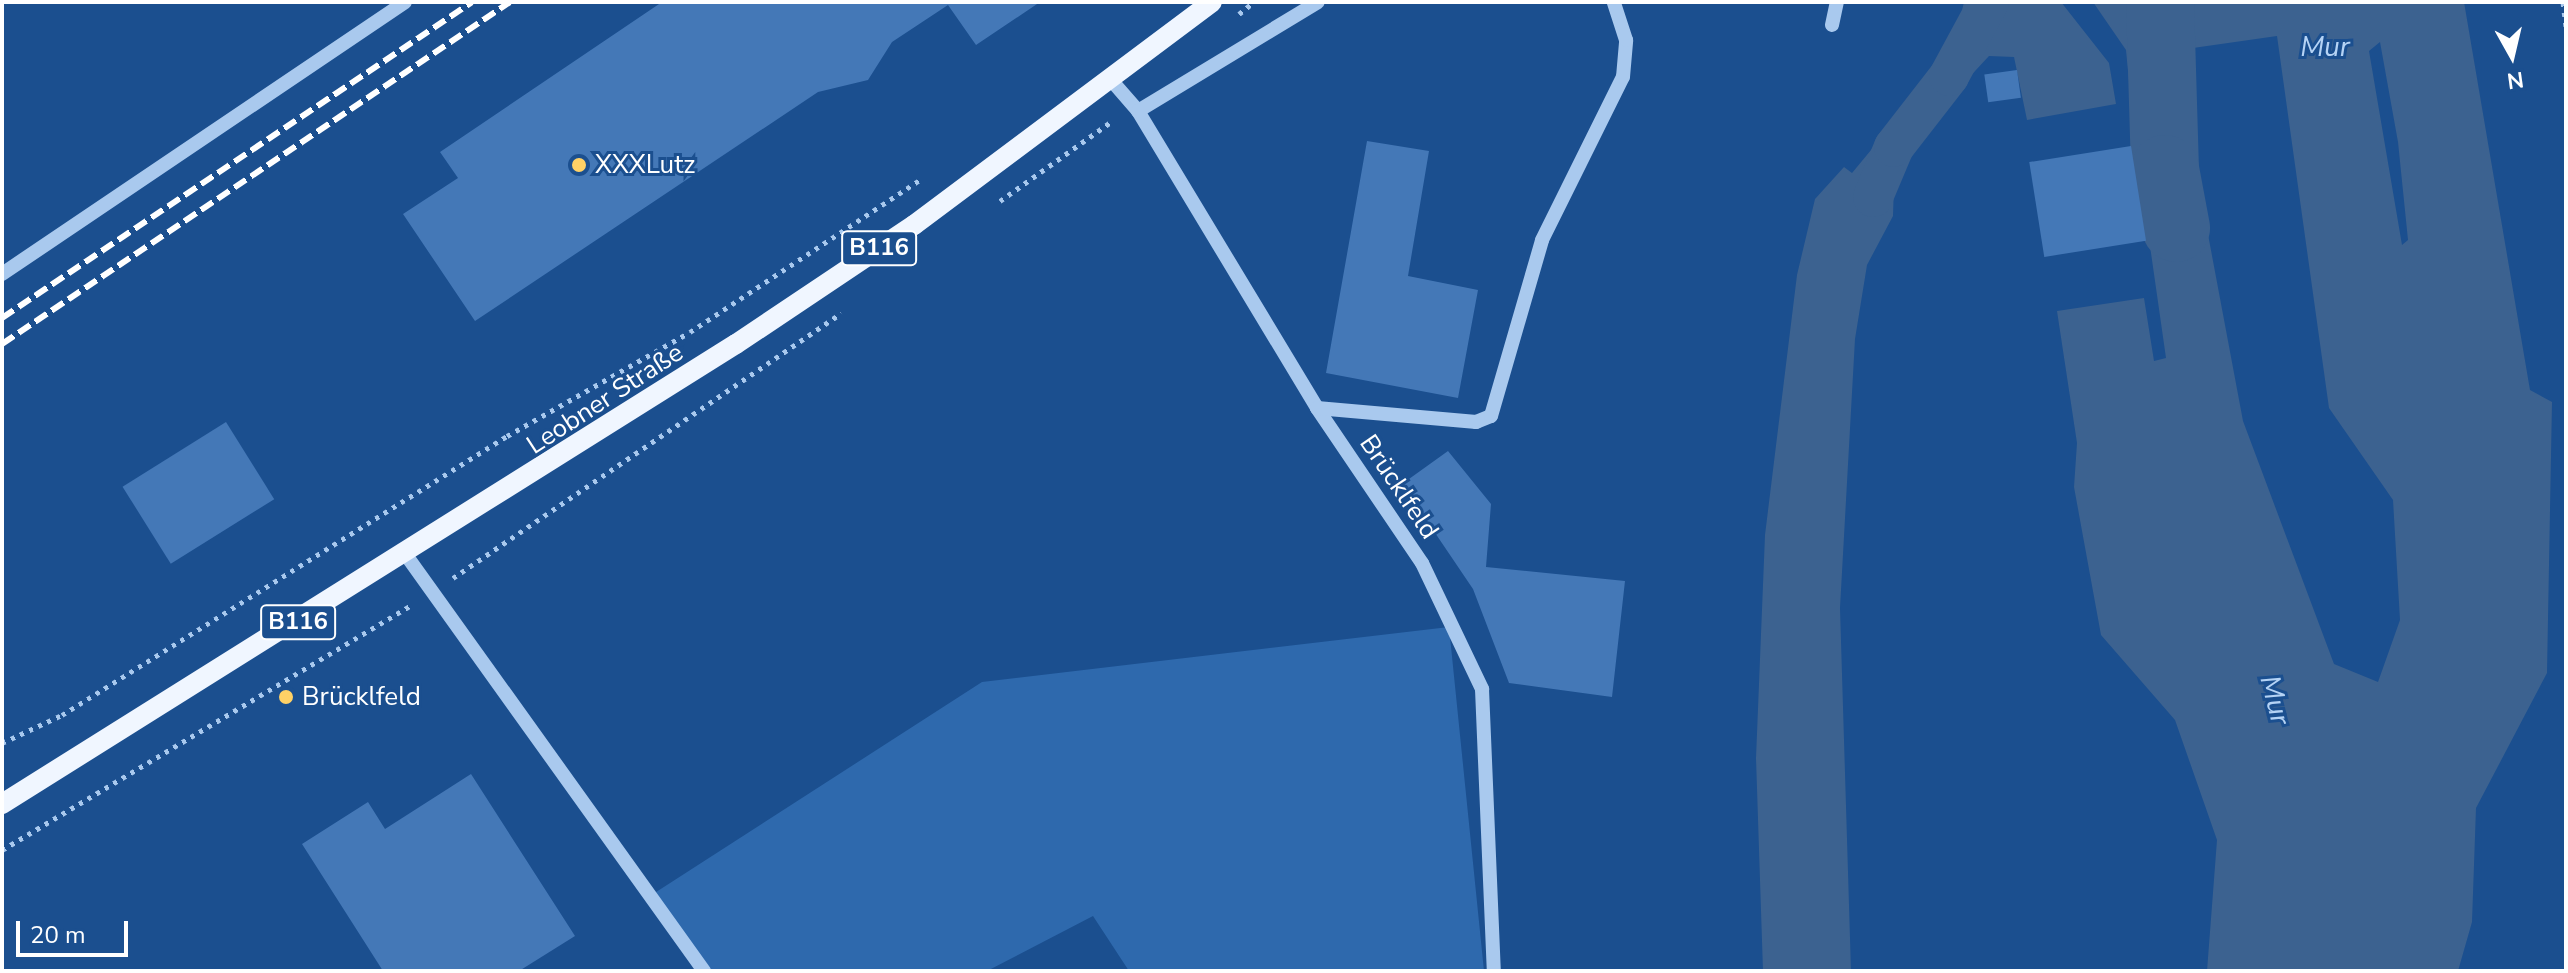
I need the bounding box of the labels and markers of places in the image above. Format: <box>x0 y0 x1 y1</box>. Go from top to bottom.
place label: XXXLutz <box>595 149 695 181</box>
marker: XXXLutz <box>570 156 588 174</box>
place label: Brücklfeld <box>302 681 421 713</box>
marker: Brücklfeld <box>277 688 295 706</box>

